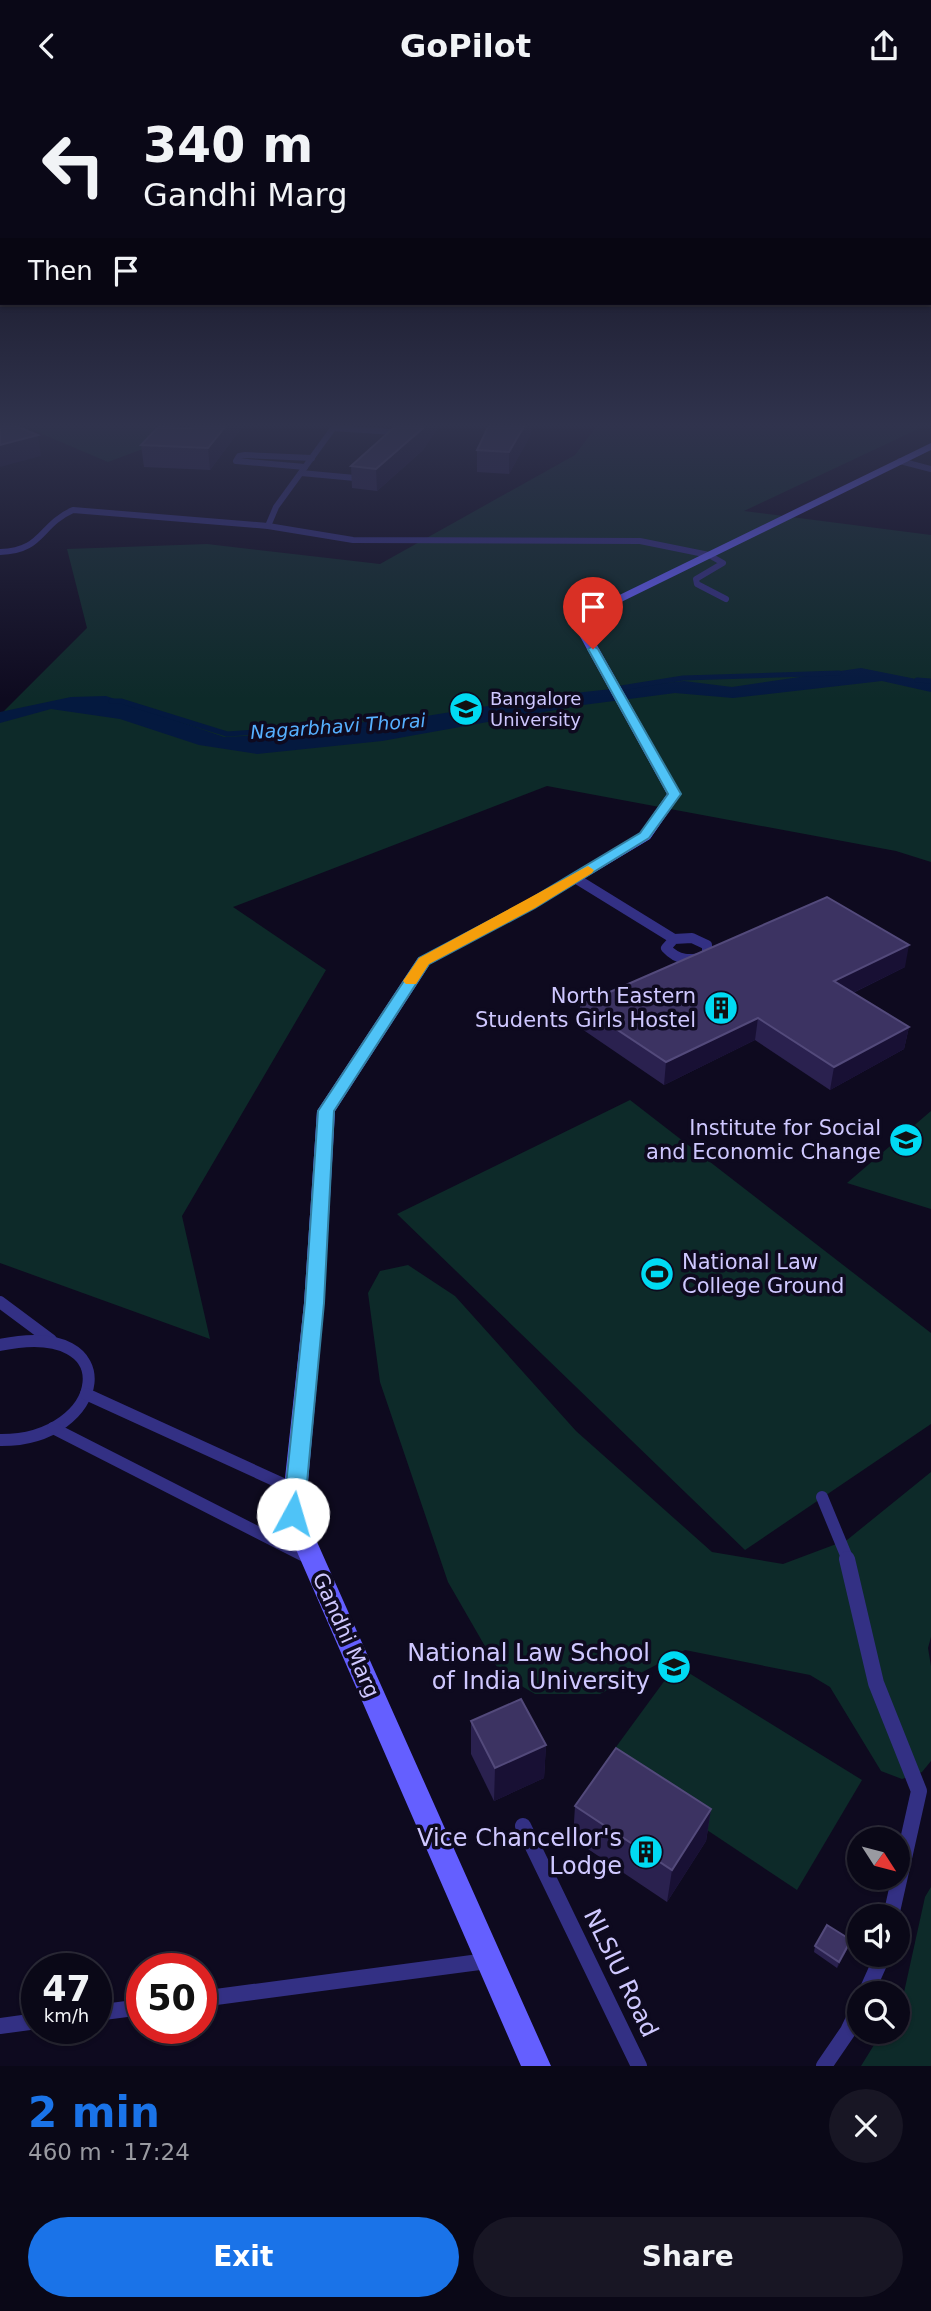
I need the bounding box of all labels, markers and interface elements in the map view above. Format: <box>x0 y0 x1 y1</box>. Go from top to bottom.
icon: back <box>28 27 66 65</box>
text: GoPilot <box>400 27 531 65</box>
icon: share <box>865 27 903 65</box>
text: 340 m <box>143 117 313 174</box>
icon: left <box>28 119 119 210</box>
text: Gandhi Marg <box>143 176 347 214</box>
icon: arrive <box>107 252 145 290</box>
text: Then <box>28 256 93 286</box>
pin <box>563 577 623 649</box>
icon: arrive <box>574 588 612 626</box>
place label: Bangalore University <box>490 688 581 730</box>
school or university icon: Bangalore University <box>447 690 485 728</box>
water label: Nagarbhavi Thorai <box>250 709 427 743</box>
place label: North Eastern Students Girls Hostel <box>475 984 696 1032</box>
building icon: North Eastern Students Girls Hostel <box>702 989 740 1027</box>
place label: Institute for Social and Economic Change <box>646 1116 881 1164</box>
school or university icon: Institute for Social and Economic Change <box>887 1121 925 1159</box>
place label: National Law College Ground <box>682 1250 844 1298</box>
sports icon: National Law College Ground <box>638 1255 676 1293</box>
position arrow <box>256 1477 330 1551</box>
street label: Gandhi Marg <box>308 1569 384 1701</box>
place label: National Law School of India University <box>407 1639 650 1695</box>
school or university icon: National Law School of India University <box>655 1648 693 1686</box>
place label: Vice Chancellor's Lodge <box>417 1824 622 1880</box>
north arrow <box>847 1827 910 1890</box>
map controls <box>847 1827 910 2044</box>
building icon: Vice Chancellor's Lodge <box>627 1833 665 1871</box>
street label: NLSIU Road <box>578 1904 664 2042</box>
button: sound <box>847 1904 910 1967</box>
speed limit sign: 50 <box>126 1953 217 2044</box>
text: 47 <box>42 1969 91 2009</box>
button: search <box>847 1981 910 2044</box>
text: km/h <box>44 2005 89 2026</box>
text: 2 min <box>28 2088 160 2137</box>
button: close <box>829 2089 903 2163</box>
text: 460 m · 17:24 <box>28 2139 190 2165</box>
button: Exit <box>28 2217 459 2297</box>
button: Share <box>473 2217 903 2297</box>

